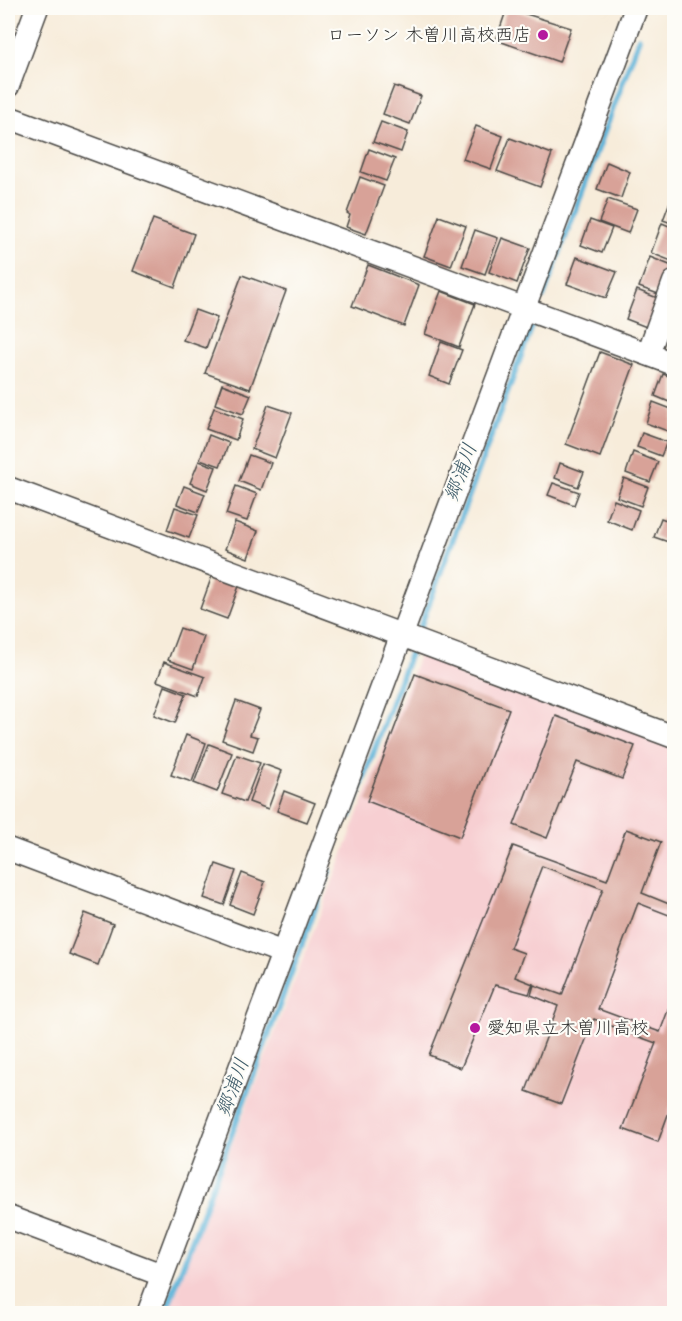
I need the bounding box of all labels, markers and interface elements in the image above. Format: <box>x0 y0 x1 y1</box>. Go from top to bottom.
place label: ローソン 木曽川高校西店 <box>327 20 531 47</box>
marker: ローソン 木曽川高校西店 <box>536 28 550 42</box>
water label: 郷浦川 <box>435 438 483 505</box>
place label: 愛知県立木曽川高校 <box>487 1013 649 1040</box>
marker: 愛知県立木曽川高校 <box>468 1021 482 1035</box>
water label: 郷浦川 <box>207 1053 255 1120</box>

